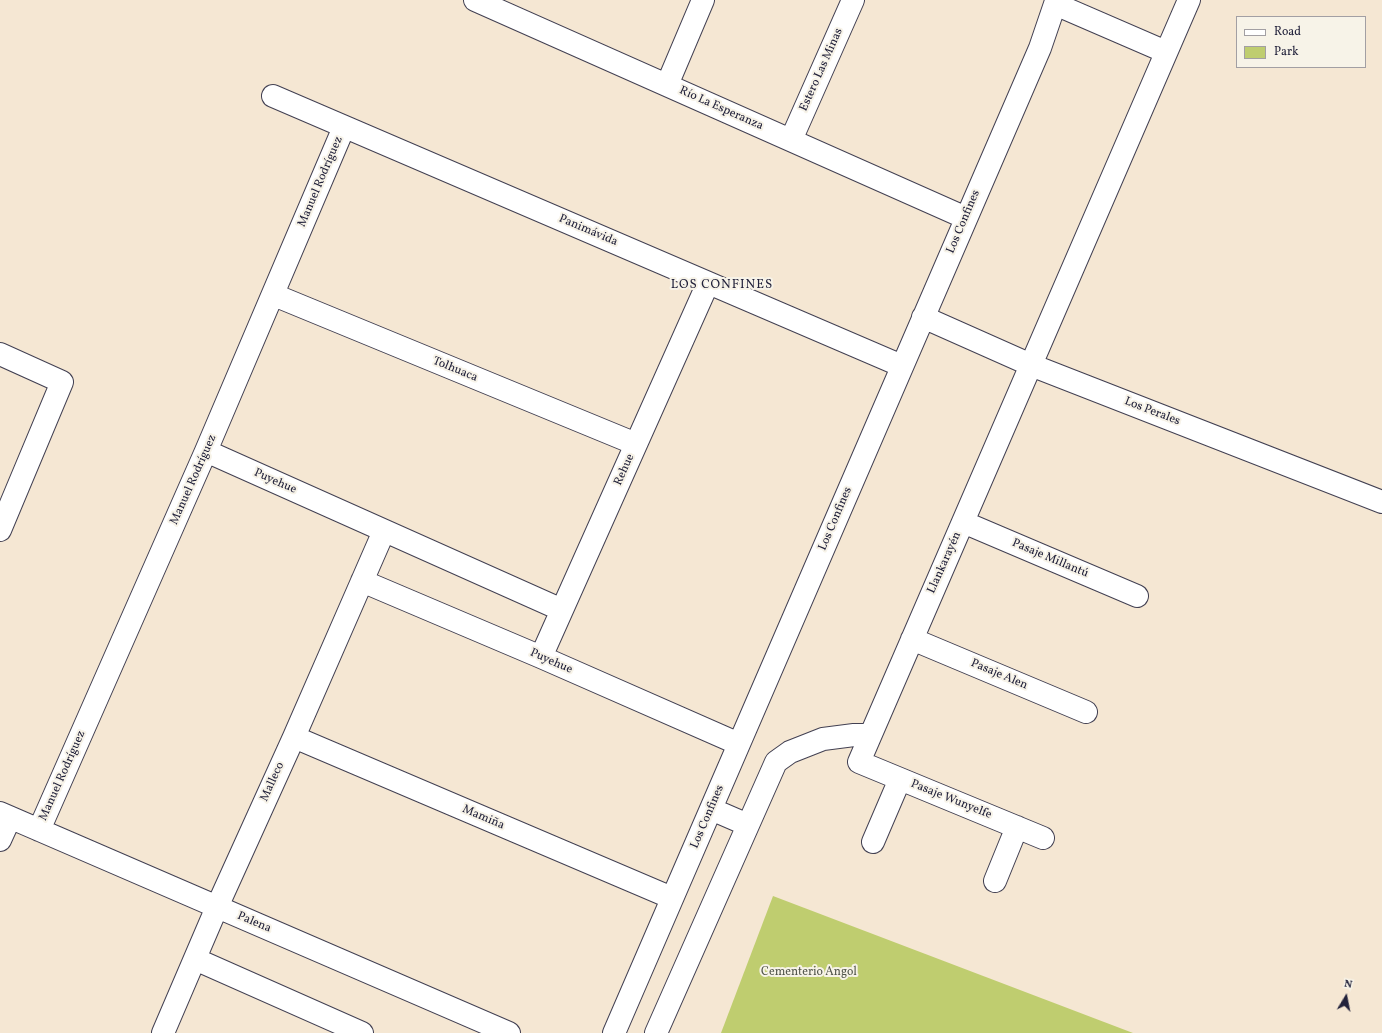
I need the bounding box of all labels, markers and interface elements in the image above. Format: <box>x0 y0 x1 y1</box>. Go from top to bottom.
legend <box>1236 16 1366 68</box>
text: Road <box>1274 24 1301 40</box>
street label: Estero Las Minas <box>797 26 847 114</box>
text: Park <box>1274 44 1299 60</box>
street label: Río La Esperanza <box>677 84 765 134</box>
street label: Manuel Rodríguez <box>295 134 347 230</box>
street label: Los Confines <box>944 188 984 256</box>
street label: Panimávida <box>556 212 620 250</box>
district label: LOS CONFINES <box>671 278 773 294</box>
street label: Tolhuaca <box>430 354 480 386</box>
street label: Los Perales <box>1122 395 1182 429</box>
street label: Manuel Rodríguez <box>168 433 220 527</box>
street label: Rehue <box>612 452 638 488</box>
street label: Puyehue <box>251 466 299 498</box>
street label: Los Confines <box>816 485 856 553</box>
street label: Llankarayén <box>925 530 965 596</box>
street label: Pasaje Millantú <box>1010 536 1090 582</box>
street label: Puyehue <box>527 646 575 678</box>
street label: Pasaje Alen <box>968 657 1030 693</box>
street label: Manuel Rodríguez <box>37 729 89 823</box>
street label: Malleco <box>258 760 288 804</box>
street label: Pasaje Wunyelfe <box>908 777 994 823</box>
street label: Los Confines <box>688 783 728 851</box>
street label: Mamiña <box>460 803 506 833</box>
street label: Palena <box>235 909 273 937</box>
park label: Cementerio Angol <box>761 966 857 980</box>
north arrow <box>1326 977 1366 1017</box>
text: N <box>1343 977 1353 993</box>

